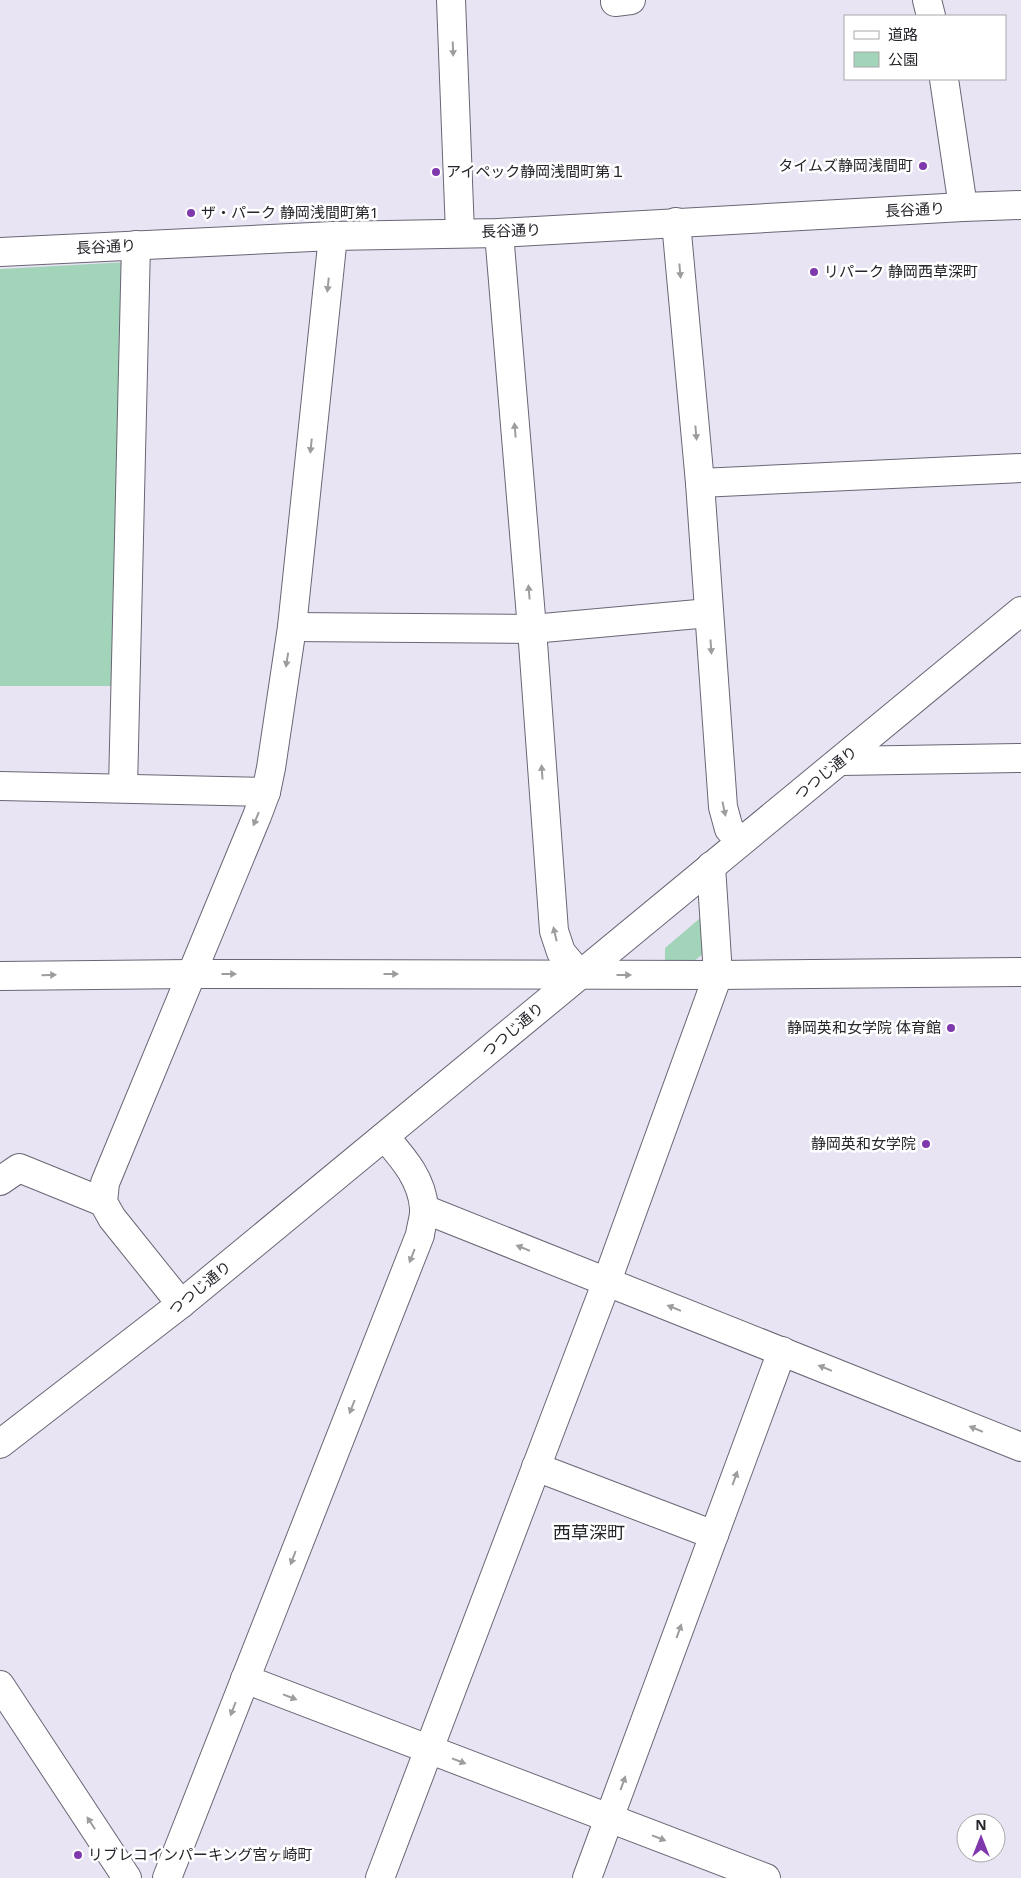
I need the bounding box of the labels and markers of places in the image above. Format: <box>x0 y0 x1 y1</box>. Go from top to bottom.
place label: タイムズ静岡浅間町 <box>778 155 913 175</box>
marker: タイムズ静岡浅間町 <box>917 160 929 172</box>
place label: アイペック静岡浅間町第１ <box>446 161 625 181</box>
marker: アイペック静岡浅間町第１ <box>430 166 442 178</box>
place label: ザ・パーク 静岡浅間町第1 <box>201 202 378 222</box>
marker: ザ・パーク 静岡浅間町第1 <box>185 207 197 219</box>
place label: リパーク 静岡西草深町 <box>824 261 978 281</box>
marker: リパーク 静岡西草深町 <box>808 266 820 278</box>
place label: 静岡英和女学院 体育館 <box>787 1017 941 1037</box>
marker: 静岡英和女学院 体育館 <box>945 1022 957 1034</box>
place label: 静岡英和女学院 <box>811 1133 916 1153</box>
marker: 静岡英和女学院 <box>920 1138 932 1150</box>
place label: リブレコインパーキング宮ヶ崎町 <box>88 1844 313 1864</box>
marker: リブレコインパーキング宮ヶ崎町 <box>72 1849 84 1861</box>

